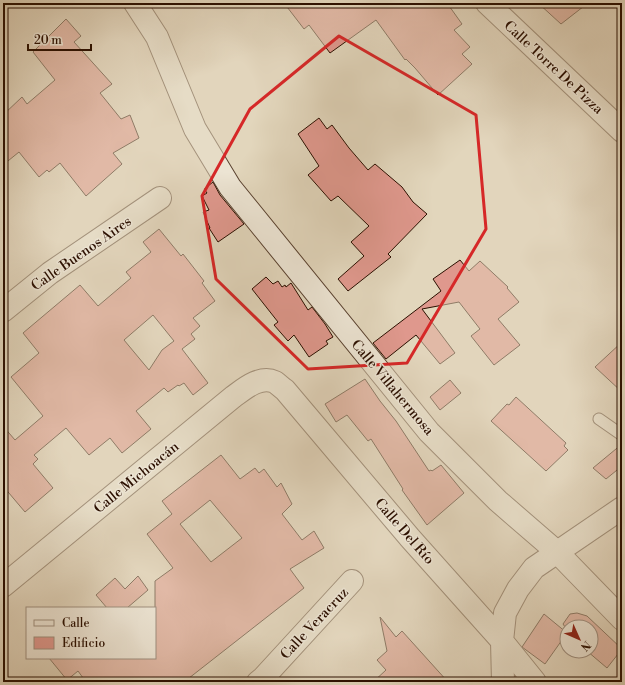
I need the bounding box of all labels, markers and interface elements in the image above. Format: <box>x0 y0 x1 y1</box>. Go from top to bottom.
street label: Calle Torre De Pizza <box>500 17 607 119</box>
scale bar <box>28 26 91 52</box>
text: 20 m <box>34 33 62 48</box>
street label: Calle Buenos Aires <box>28 212 135 295</box>
street label: Calle Villahermosa <box>347 336 438 440</box>
street label: Calle Michoacán <box>90 437 183 518</box>
street label: Calle Del Río <box>371 495 438 569</box>
street label: Calle Veracruz <box>277 584 353 664</box>
legend <box>26 607 156 659</box>
text: Calle <box>62 616 89 631</box>
north arrow <box>559 619 599 659</box>
text: Edificio <box>62 636 105 651</box>
text: N <box>577 637 593 654</box>

